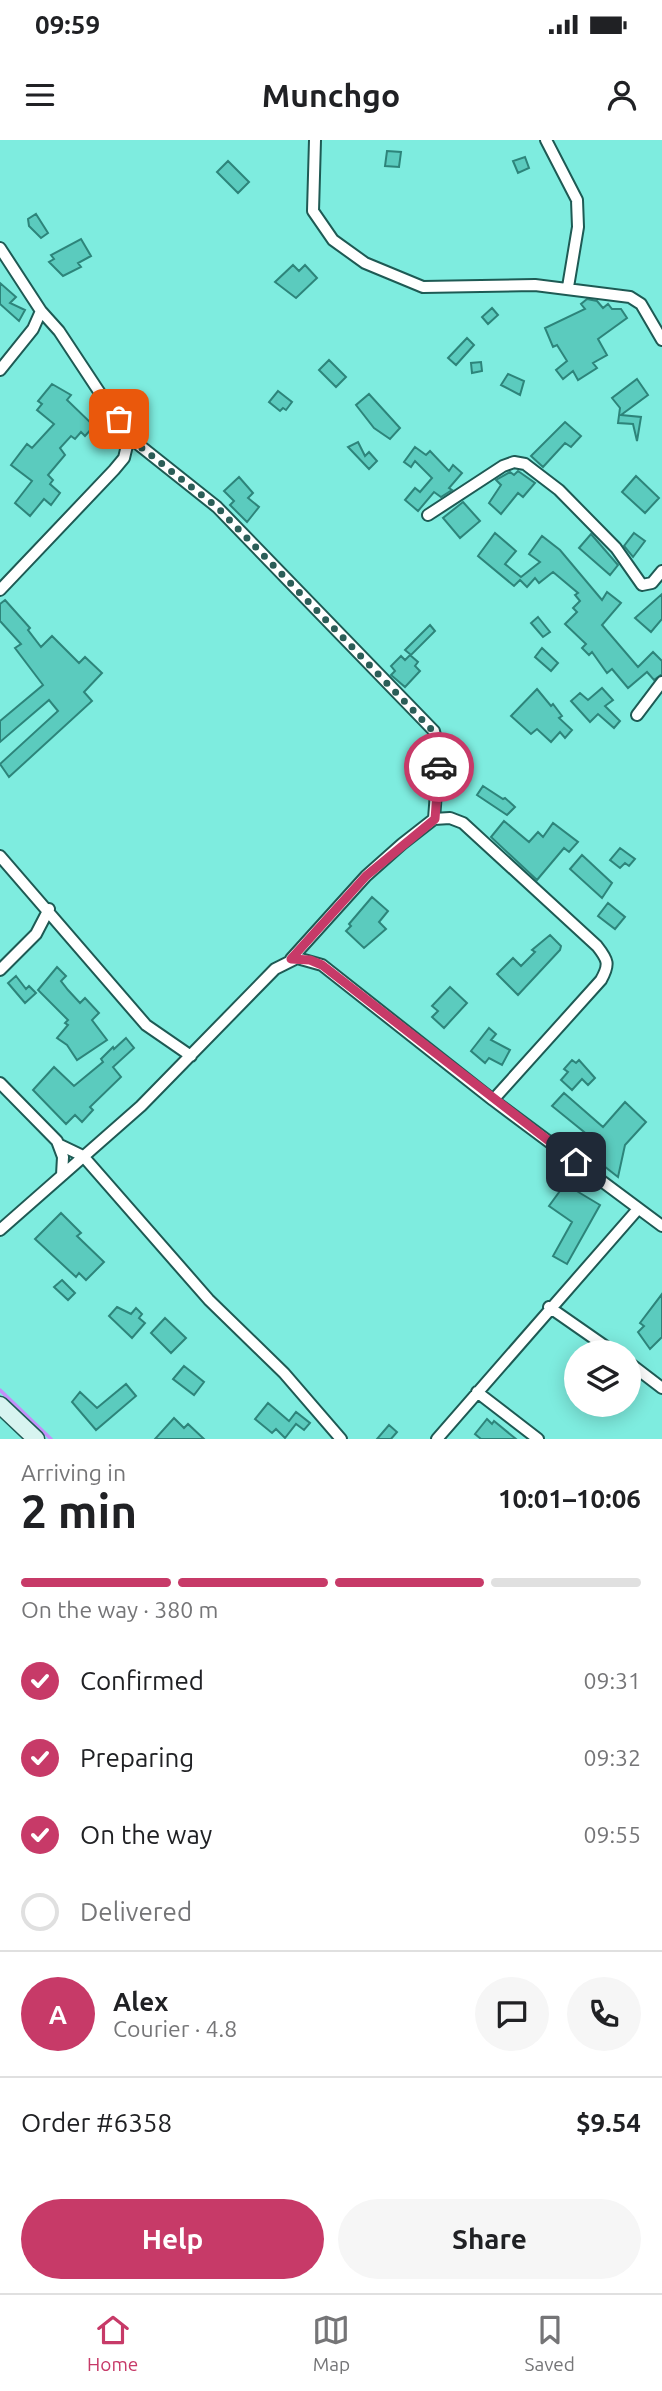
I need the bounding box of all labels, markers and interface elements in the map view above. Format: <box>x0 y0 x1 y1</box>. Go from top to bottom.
text: 09:59 <box>35 10 100 39</box>
icon: menu <box>21 76 59 114</box>
icon: person <box>603 76 641 114</box>
text: Munchgo <box>262 77 400 113</box>
pin <box>89 389 149 449</box>
icon: bag <box>100 400 138 438</box>
courier <box>404 732 474 802</box>
icon: car <box>420 748 458 786</box>
pin <box>546 1132 606 1192</box>
icon: home <box>557 1143 595 1181</box>
map controls <box>564 1340 641 1417</box>
button: layers <box>564 1340 641 1417</box>
text: Arriving in <box>21 1460 126 1485</box>
text: 10:01–10:06 <box>498 1484 641 1513</box>
text: 2 min <box>21 1485 137 1537</box>
text: On the way · 380 m <box>21 1597 218 1622</box>
icon: check <box>21 1662 59 1700</box>
text: Confirmed <box>80 1666 204 1695</box>
text: 09:31 <box>583 1668 641 1693</box>
icon: check <box>21 1739 59 1777</box>
text: Preparing <box>80 1743 194 1772</box>
text: 09:32 <box>583 1745 641 1770</box>
icon: check <box>21 1816 59 1854</box>
text: On the way <box>80 1820 212 1849</box>
text: 09:55 <box>583 1822 641 1847</box>
text: Delivered <box>80 1897 192 1926</box>
button: chat <box>475 1977 549 2051</box>
button: phone <box>567 1977 641 2051</box>
text: Alex <box>113 1987 168 2016</box>
text: A <box>49 2000 67 2029</box>
text: Courier · 4.8 <box>113 2016 237 2041</box>
text: Order #6358 <box>21 2108 172 2137</box>
text: $9.54 <box>576 2108 641 2137</box>
button: Help <box>21 2199 324 2279</box>
button: Share <box>338 2199 641 2279</box>
tab: Home <box>87 2311 138 2375</box>
tab: Map <box>312 2311 350 2375</box>
tab: Saved <box>524 2311 575 2375</box>

